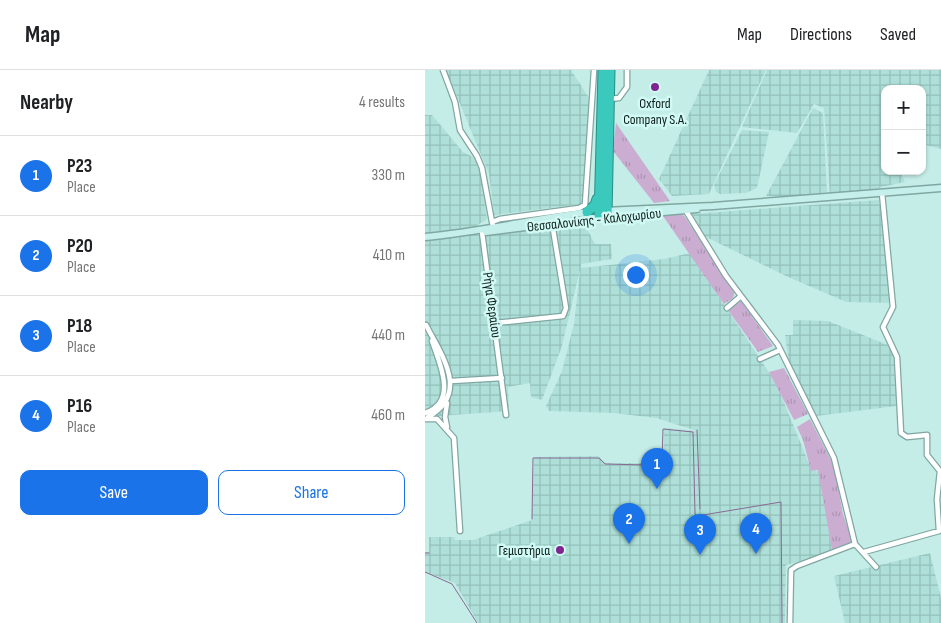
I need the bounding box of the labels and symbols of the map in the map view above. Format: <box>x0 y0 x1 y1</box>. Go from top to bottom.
marker: Oxford Company S.A. <box>649 81 661 93</box>
place label: Oxford Company S.A. <box>623 95 687 128</box>
street label: Θεσσαλονίκης - Καλοχωρίου <box>526 204 662 236</box>
your location <box>623 262 649 288</box>
street label: Ρήγα Φεραίου <box>479 271 505 339</box>
pin: 1 <box>641 448 673 489</box>
pin: 2 <box>613 503 645 544</box>
pin: 4 <box>740 513 772 554</box>
pin: 3 <box>684 514 716 555</box>
place label: Γεμιστήρια <box>499 542 550 559</box>
marker: Γεμιστήρια <box>554 544 566 556</box>

